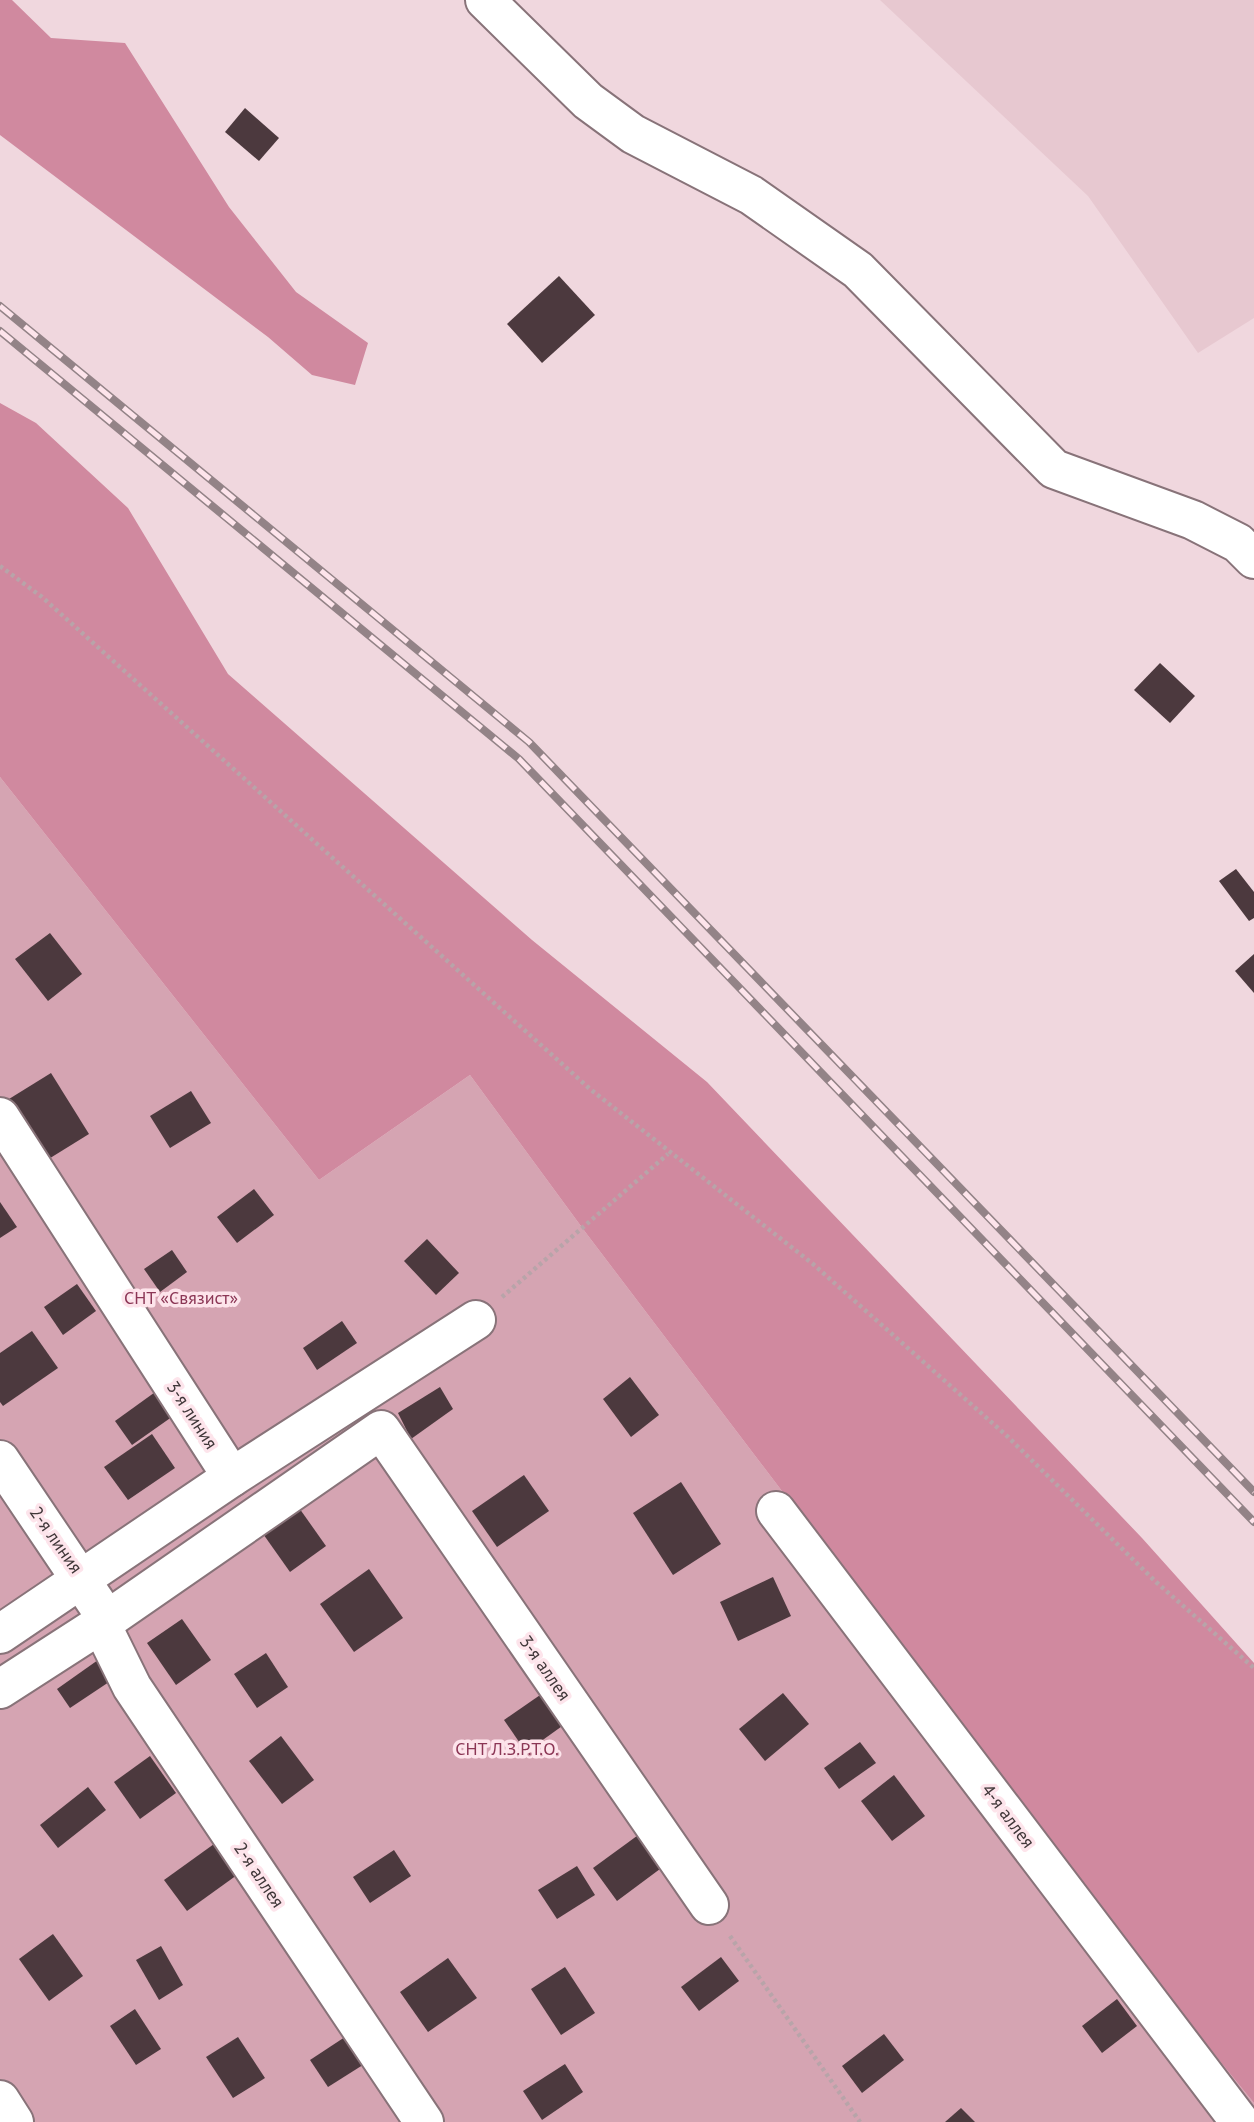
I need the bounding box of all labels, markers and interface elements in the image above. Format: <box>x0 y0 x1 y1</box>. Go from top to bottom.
park label: СНТ «Связист» <box>124 1286 238 1309</box>
street label: 3-я линия <box>162 1376 223 1453</box>
street label: 2-я линия <box>25 1502 88 1578</box>
street label: 3-я аллея <box>515 1631 576 1705</box>
park label: СНТ Л.З.Р.Т.О. <box>455 1737 559 1760</box>
street label: 4-я аллея <box>977 1779 1040 1852</box>
street label: 2-я аллея <box>229 1837 290 1912</box>

